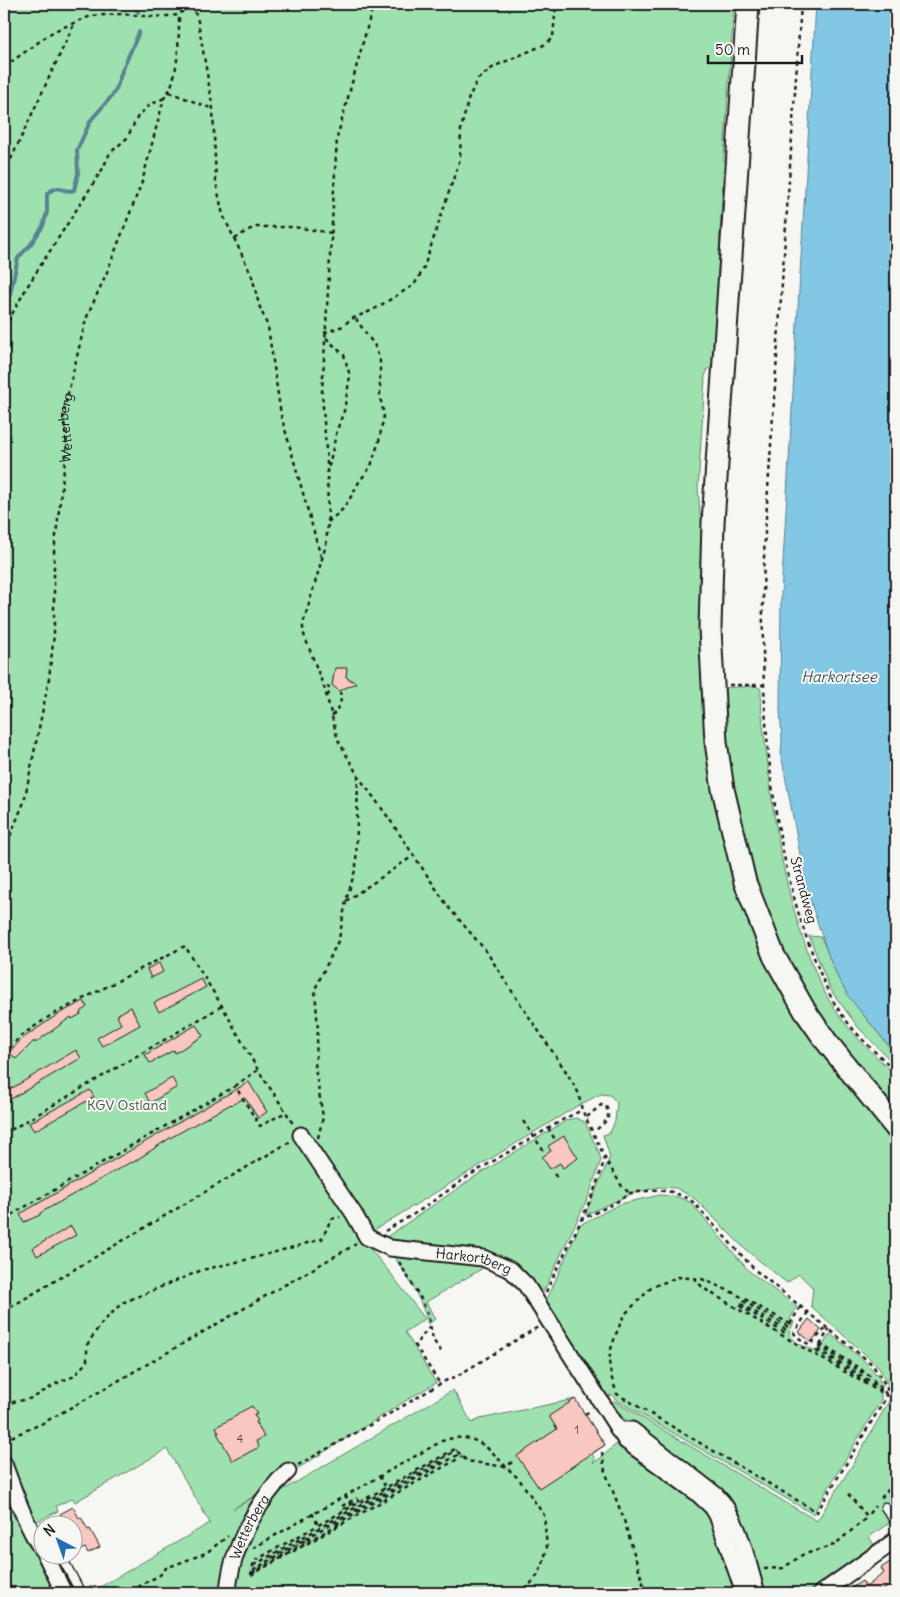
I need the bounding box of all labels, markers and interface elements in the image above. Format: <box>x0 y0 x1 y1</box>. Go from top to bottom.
scale bar <box>708 32 801 64</box>
text: 50 m <box>715 40 750 59</box>
street label: Wetterberg <box>54 391 77 464</box>
water label: Harkortsee <box>801 667 878 686</box>
street label: Strandweg <box>786 855 822 925</box>
park label: KGV Ostland <box>87 1096 167 1114</box>
street label: Harkortberg <box>435 1244 514 1278</box>
house number: 1 <box>575 1423 579 1437</box>
house number: 4 <box>237 1432 243 1446</box>
street label: Wetterberg <box>226 1491 274 1562</box>
north arrow <box>32 1514 82 1564</box>
text: N <box>40 1520 59 1540</box>

